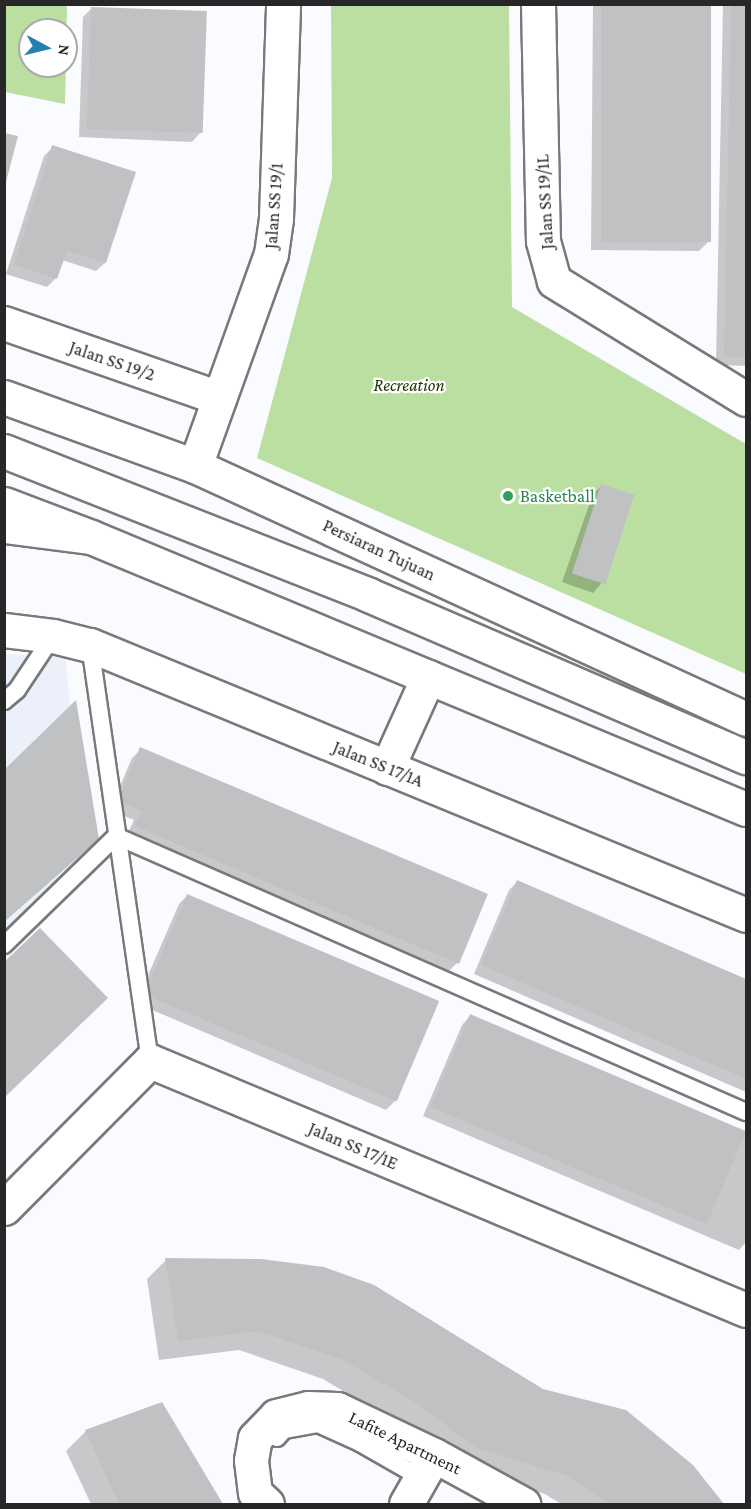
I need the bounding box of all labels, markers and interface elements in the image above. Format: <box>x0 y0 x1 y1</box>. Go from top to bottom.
north arrow <box>18 18 78 78</box>
text: N <box>55 44 73 56</box>
street label: Jalan SS 19/1L <box>532 154 558 250</box>
street label: Jalan SS 19/1 <box>260 162 288 250</box>
street label: Jalan SS 19/2 <box>66 336 158 386</box>
park label: Recreation <box>373 374 445 396</box>
place label: Basketball <box>520 485 595 507</box>
marker: Basketball <box>501 489 515 503</box>
street label: Persiaran Tujuan <box>319 515 439 585</box>
street label: Jalan SS 17/1A <box>330 736 426 792</box>
street label: Jalan SS 17/1E <box>305 1118 401 1174</box>
street label: Lafite Apartment <box>345 1406 465 1480</box>

